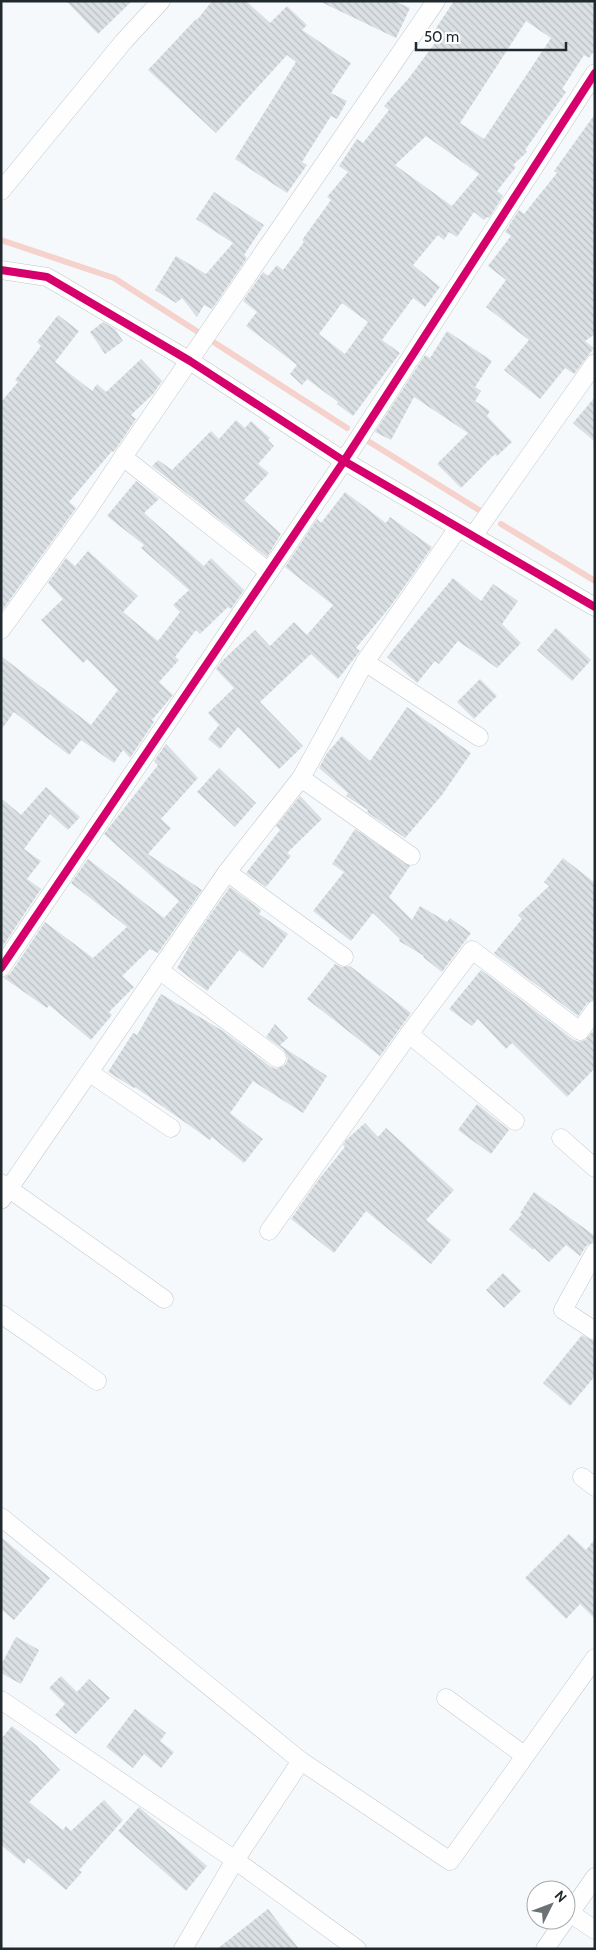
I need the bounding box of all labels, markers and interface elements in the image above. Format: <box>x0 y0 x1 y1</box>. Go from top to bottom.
scale bar <box>416 20 566 52</box>
text: 50 m <box>424 28 459 46</box>
north arrow <box>526 1880 576 1930</box>
text: N <box>551 1887 571 1906</box>

